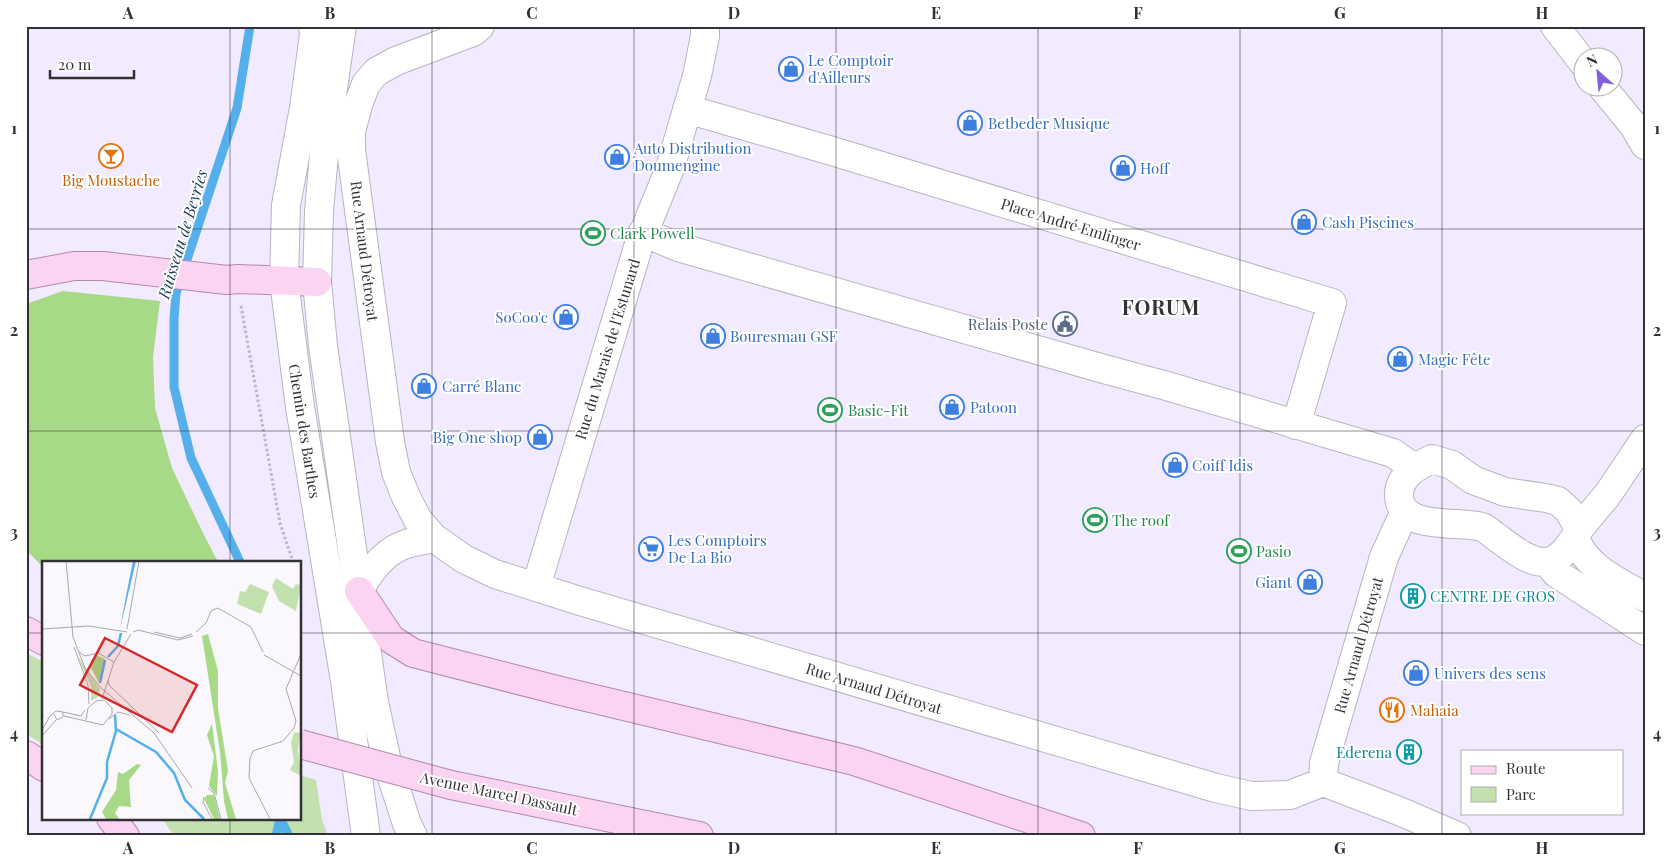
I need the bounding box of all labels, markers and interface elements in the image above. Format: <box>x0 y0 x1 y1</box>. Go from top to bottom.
text: A <box>122 2 134 23</box>
text: B <box>325 2 336 23</box>
text: C <box>526 2 538 23</box>
text: D <box>728 2 740 23</box>
text: E <box>931 2 941 23</box>
text: F <box>1133 2 1143 23</box>
text: G <box>1334 2 1346 23</box>
text: H <box>1536 2 1549 23</box>
scale bar <box>50 48 134 80</box>
north arrow <box>1574 48 1624 98</box>
text: N <box>1583 49 1601 71</box>
place label: Le Comptoir d'Ailleurs <box>808 50 894 87</box>
text: 20 m <box>58 54 92 74</box>
shop icon: Le Comptoir d'Ailleurs <box>778 56 804 82</box>
shop icon: Betbeder Musique <box>957 110 983 136</box>
place label: Betbeder Musique <box>988 113 1110 133</box>
text: 1 <box>11 117 17 138</box>
text: 1 <box>1654 117 1660 138</box>
place label: Auto Distribution Doumengine <box>633 138 751 175</box>
bar icon: Big Moustache <box>98 143 124 169</box>
shop icon: Auto Distribution Doumengine <box>604 144 630 170</box>
shop icon: Hoff <box>1110 155 1136 181</box>
place label: Hoff <box>1140 158 1170 178</box>
water label: Ruisseau de Beyries <box>152 167 212 302</box>
place label: Big Moustache <box>62 170 160 190</box>
street label: Rue Arnaud Détroyat <box>346 180 384 323</box>
street label: Place André Emlinger <box>999 193 1144 255</box>
shop icon: Cash Piscines <box>1291 209 1317 235</box>
place label: Cash Piscines <box>1322 212 1414 232</box>
sports icon: Clark Powell <box>580 220 606 246</box>
place label: Clark Powell <box>610 223 695 243</box>
street label: Rue du Marais de l'Estunard <box>570 256 644 442</box>
district label: FORUM <box>1122 293 1200 320</box>
shop icon: SoCoo'c <box>553 304 579 330</box>
place label: SoCoo'c <box>495 307 548 327</box>
public building icon: Relais Poste <box>1052 311 1078 337</box>
place label: Relais Poste <box>968 314 1048 334</box>
text: 2 <box>10 319 18 340</box>
text: 2 <box>1653 319 1661 340</box>
shop icon: Bouresmau GSF <box>700 323 726 349</box>
place label: Bouresmau GSF <box>730 326 838 346</box>
shop icon: Magic Fête <box>1387 346 1413 372</box>
place label: Magic Fête <box>1418 349 1490 369</box>
street label: Chemin des Barthes <box>285 362 325 500</box>
shop icon: Carré Blanc <box>411 373 437 399</box>
place label: Carré Blanc <box>442 376 521 396</box>
shop icon: Patoon <box>939 394 965 420</box>
sports icon: Basic-Fit <box>817 397 843 423</box>
place label: Patoon <box>970 397 1017 417</box>
place label: Basic-Fit <box>848 400 909 420</box>
shop icon: Big One shop <box>527 424 553 450</box>
place label: Big One shop <box>433 427 522 447</box>
shop icon: Coiff Idis <box>1162 452 1188 478</box>
place label: Coiff Idis <box>1192 455 1253 475</box>
sports icon: The roof <box>1082 507 1108 533</box>
place label: The roof <box>1112 510 1170 530</box>
text: 3 <box>10 521 18 542</box>
text: 3 <box>1653 521 1661 542</box>
place label: Les Comptoirs De La Bio <box>668 530 767 567</box>
supermarket icon: Les Comptoirs De La Bio <box>638 536 664 562</box>
sports icon: Pasio <box>1226 538 1252 564</box>
place label: Pasio <box>1256 541 1291 561</box>
inset map <box>42 561 301 820</box>
shop icon: Giant <box>1297 569 1323 595</box>
place label: Giant <box>1255 572 1293 592</box>
street label: Rue Arnaud Détroyat <box>1329 574 1387 716</box>
building icon: CENTRE DE GROS <box>1400 583 1426 609</box>
place label: CENTRE DE GROS <box>1430 586 1555 606</box>
street label: Rue Arnaud Détroyat <box>803 658 945 718</box>
shop icon: Univers des sens <box>1403 660 1429 686</box>
place label: Univers des sens <box>1434 663 1546 683</box>
restaurant icon: Mahaia <box>1379 697 1405 723</box>
place label: Mahaia <box>1410 700 1459 720</box>
text: 4 <box>10 722 18 743</box>
text: 4 <box>1653 722 1661 743</box>
building icon: Ederena <box>1396 739 1422 765</box>
place label: Ederena <box>1336 742 1393 762</box>
legend <box>1461 750 1624 814</box>
text: Route <box>1506 758 1546 778</box>
street label: Avenue Marcel Dassault <box>417 766 580 820</box>
text: Parc <box>1506 784 1536 804</box>
text: A <box>122 837 134 858</box>
text: B <box>325 837 336 858</box>
text: C <box>526 837 538 858</box>
text: D <box>728 837 740 858</box>
text: E <box>931 837 941 858</box>
text: F <box>1133 837 1143 858</box>
text: G <box>1334 837 1346 858</box>
text: H <box>1536 837 1549 858</box>

